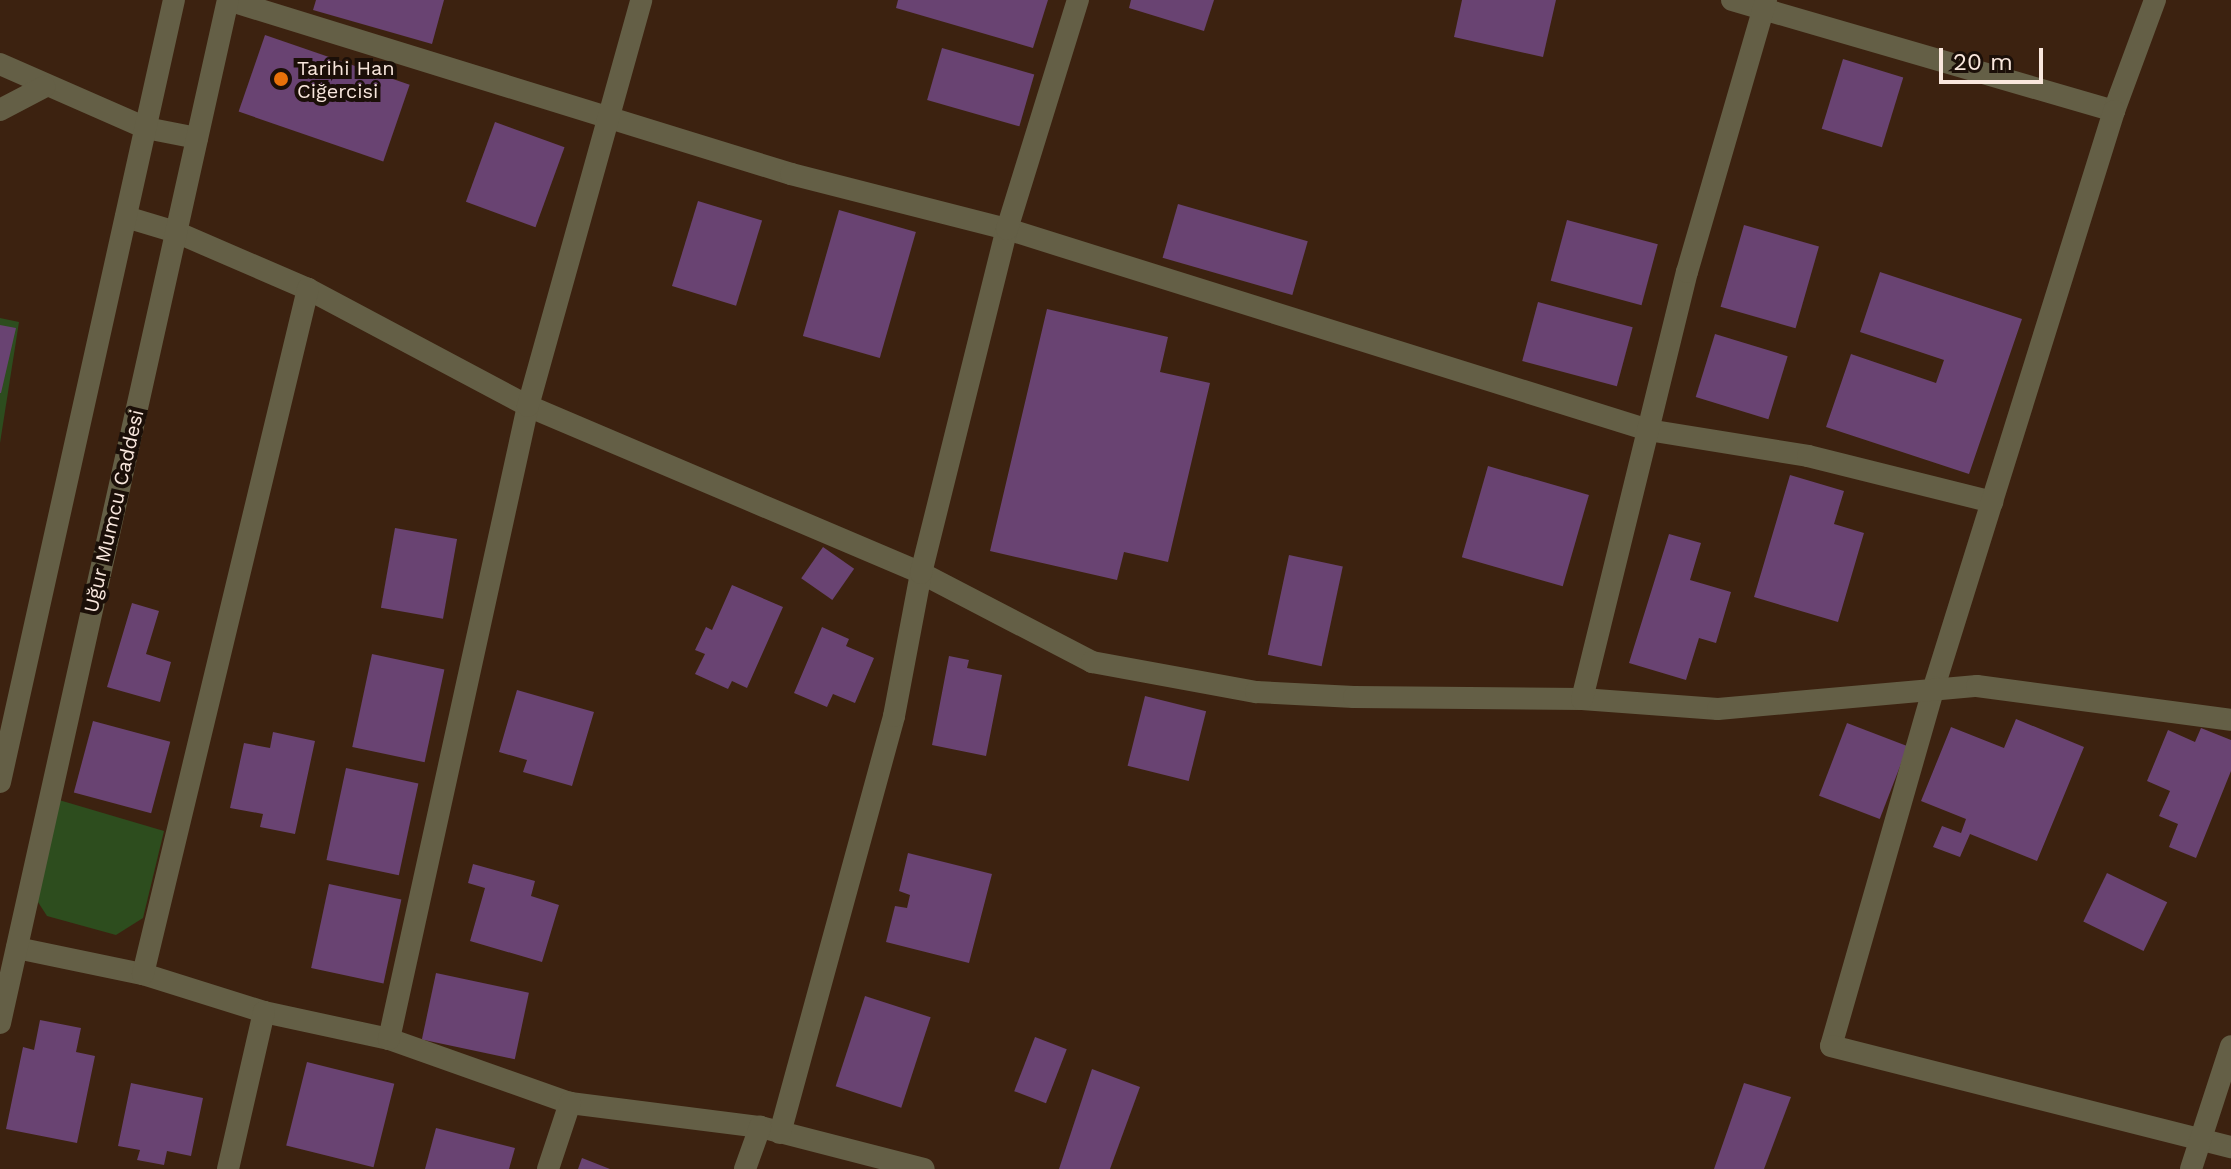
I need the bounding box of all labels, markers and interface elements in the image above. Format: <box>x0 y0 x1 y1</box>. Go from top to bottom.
scale bar <box>1943 32 2047 82</box>
text: 20 m <box>1953 48 2013 76</box>
place label: Tarihi Han Ciğercisi <box>297 56 395 103</box>
marker: Tarihi Han Ciğercisi <box>272 70 290 88</box>
street label: Uğur Mumcu Caddesi <box>79 407 149 615</box>

